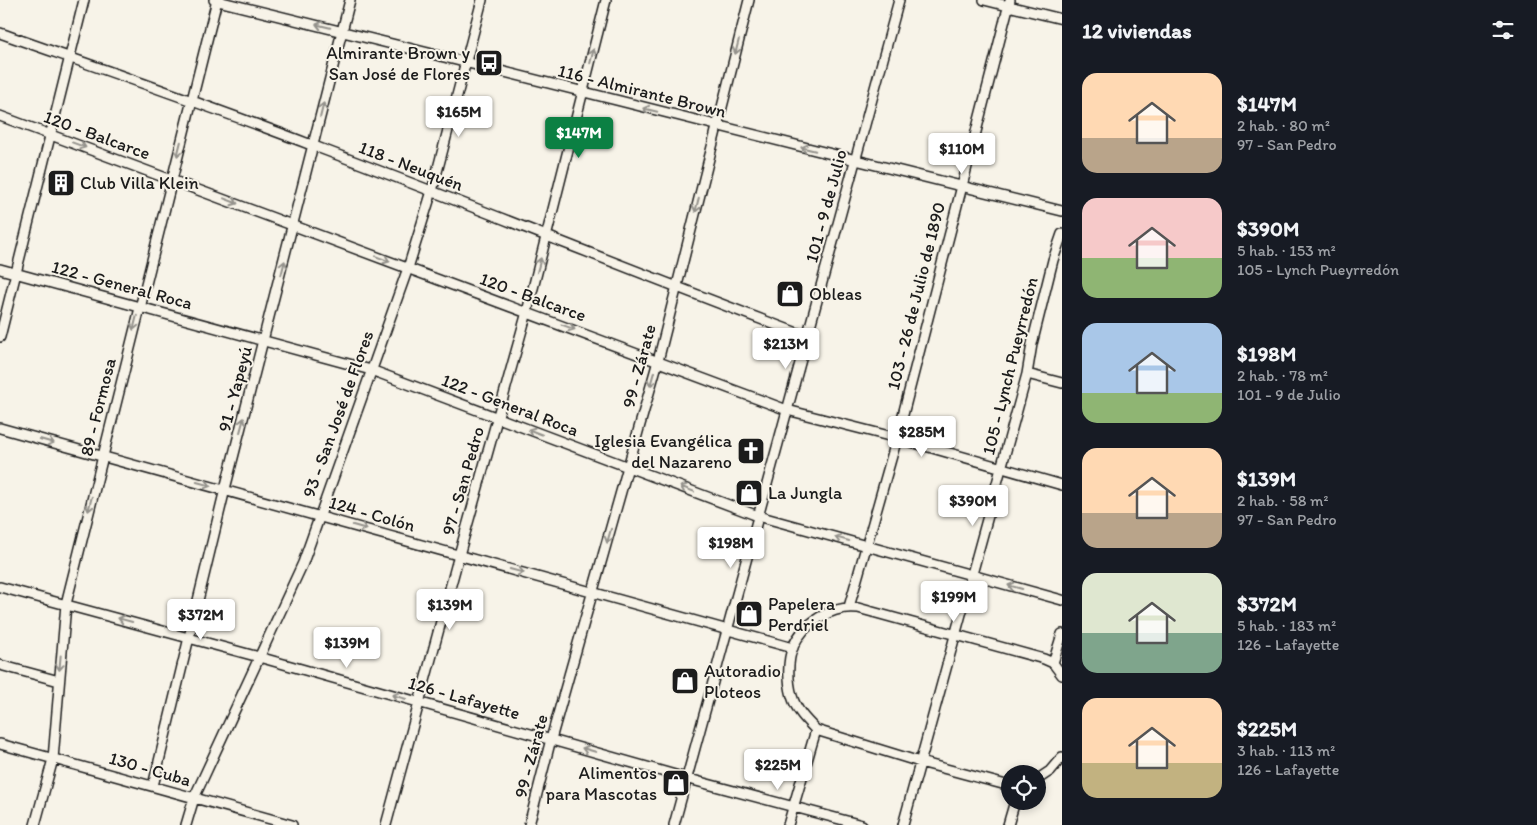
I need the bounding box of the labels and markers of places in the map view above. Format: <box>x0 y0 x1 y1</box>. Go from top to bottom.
place label: Almirante Brown y San José de Flores <box>326 42 470 85</box>
bus stop icon: Almirante Brown y San José de Flores <box>474 48 504 78</box>
pin: $165M <box>424 96 494 138</box>
pin: $147M <box>544 116 614 159</box>
pin: $110M <box>927 132 997 175</box>
building icon: Club Villa Klein <box>46 168 76 198</box>
place label: Club Villa Klein <box>80 172 199 194</box>
shop icon: Obleas <box>775 279 805 309</box>
place label: Obleas <box>809 283 862 305</box>
pin: $213M <box>751 328 821 370</box>
pin: $285M <box>887 416 957 458</box>
place label: Iglesia Evangélica del Nazareno <box>594 430 733 473</box>
church icon: Iglesia Evangélica del Nazareno <box>736 436 766 466</box>
shop icon: La Jungla <box>734 478 764 508</box>
place label: La Jungla <box>768 482 843 504</box>
pin: $390M <box>938 484 1008 527</box>
pin: $198M <box>696 526 766 569</box>
pin: $199M <box>919 580 989 623</box>
pin: $139M <box>415 588 485 631</box>
place label: Papelera Perdriel <box>768 593 836 636</box>
pin: $372M <box>166 598 236 641</box>
shop icon: Papelera Perdriel <box>734 599 764 629</box>
pin: $139M <box>312 626 382 669</box>
place label: Autoradio Ploteos <box>704 660 781 703</box>
shop icon: Autoradio Ploteos <box>670 666 700 696</box>
pin: $225M <box>743 748 813 791</box>
place label: Alimentos para Mascotas <box>545 762 657 805</box>
shop icon: Alimentos para Mascotas <box>661 768 691 798</box>

